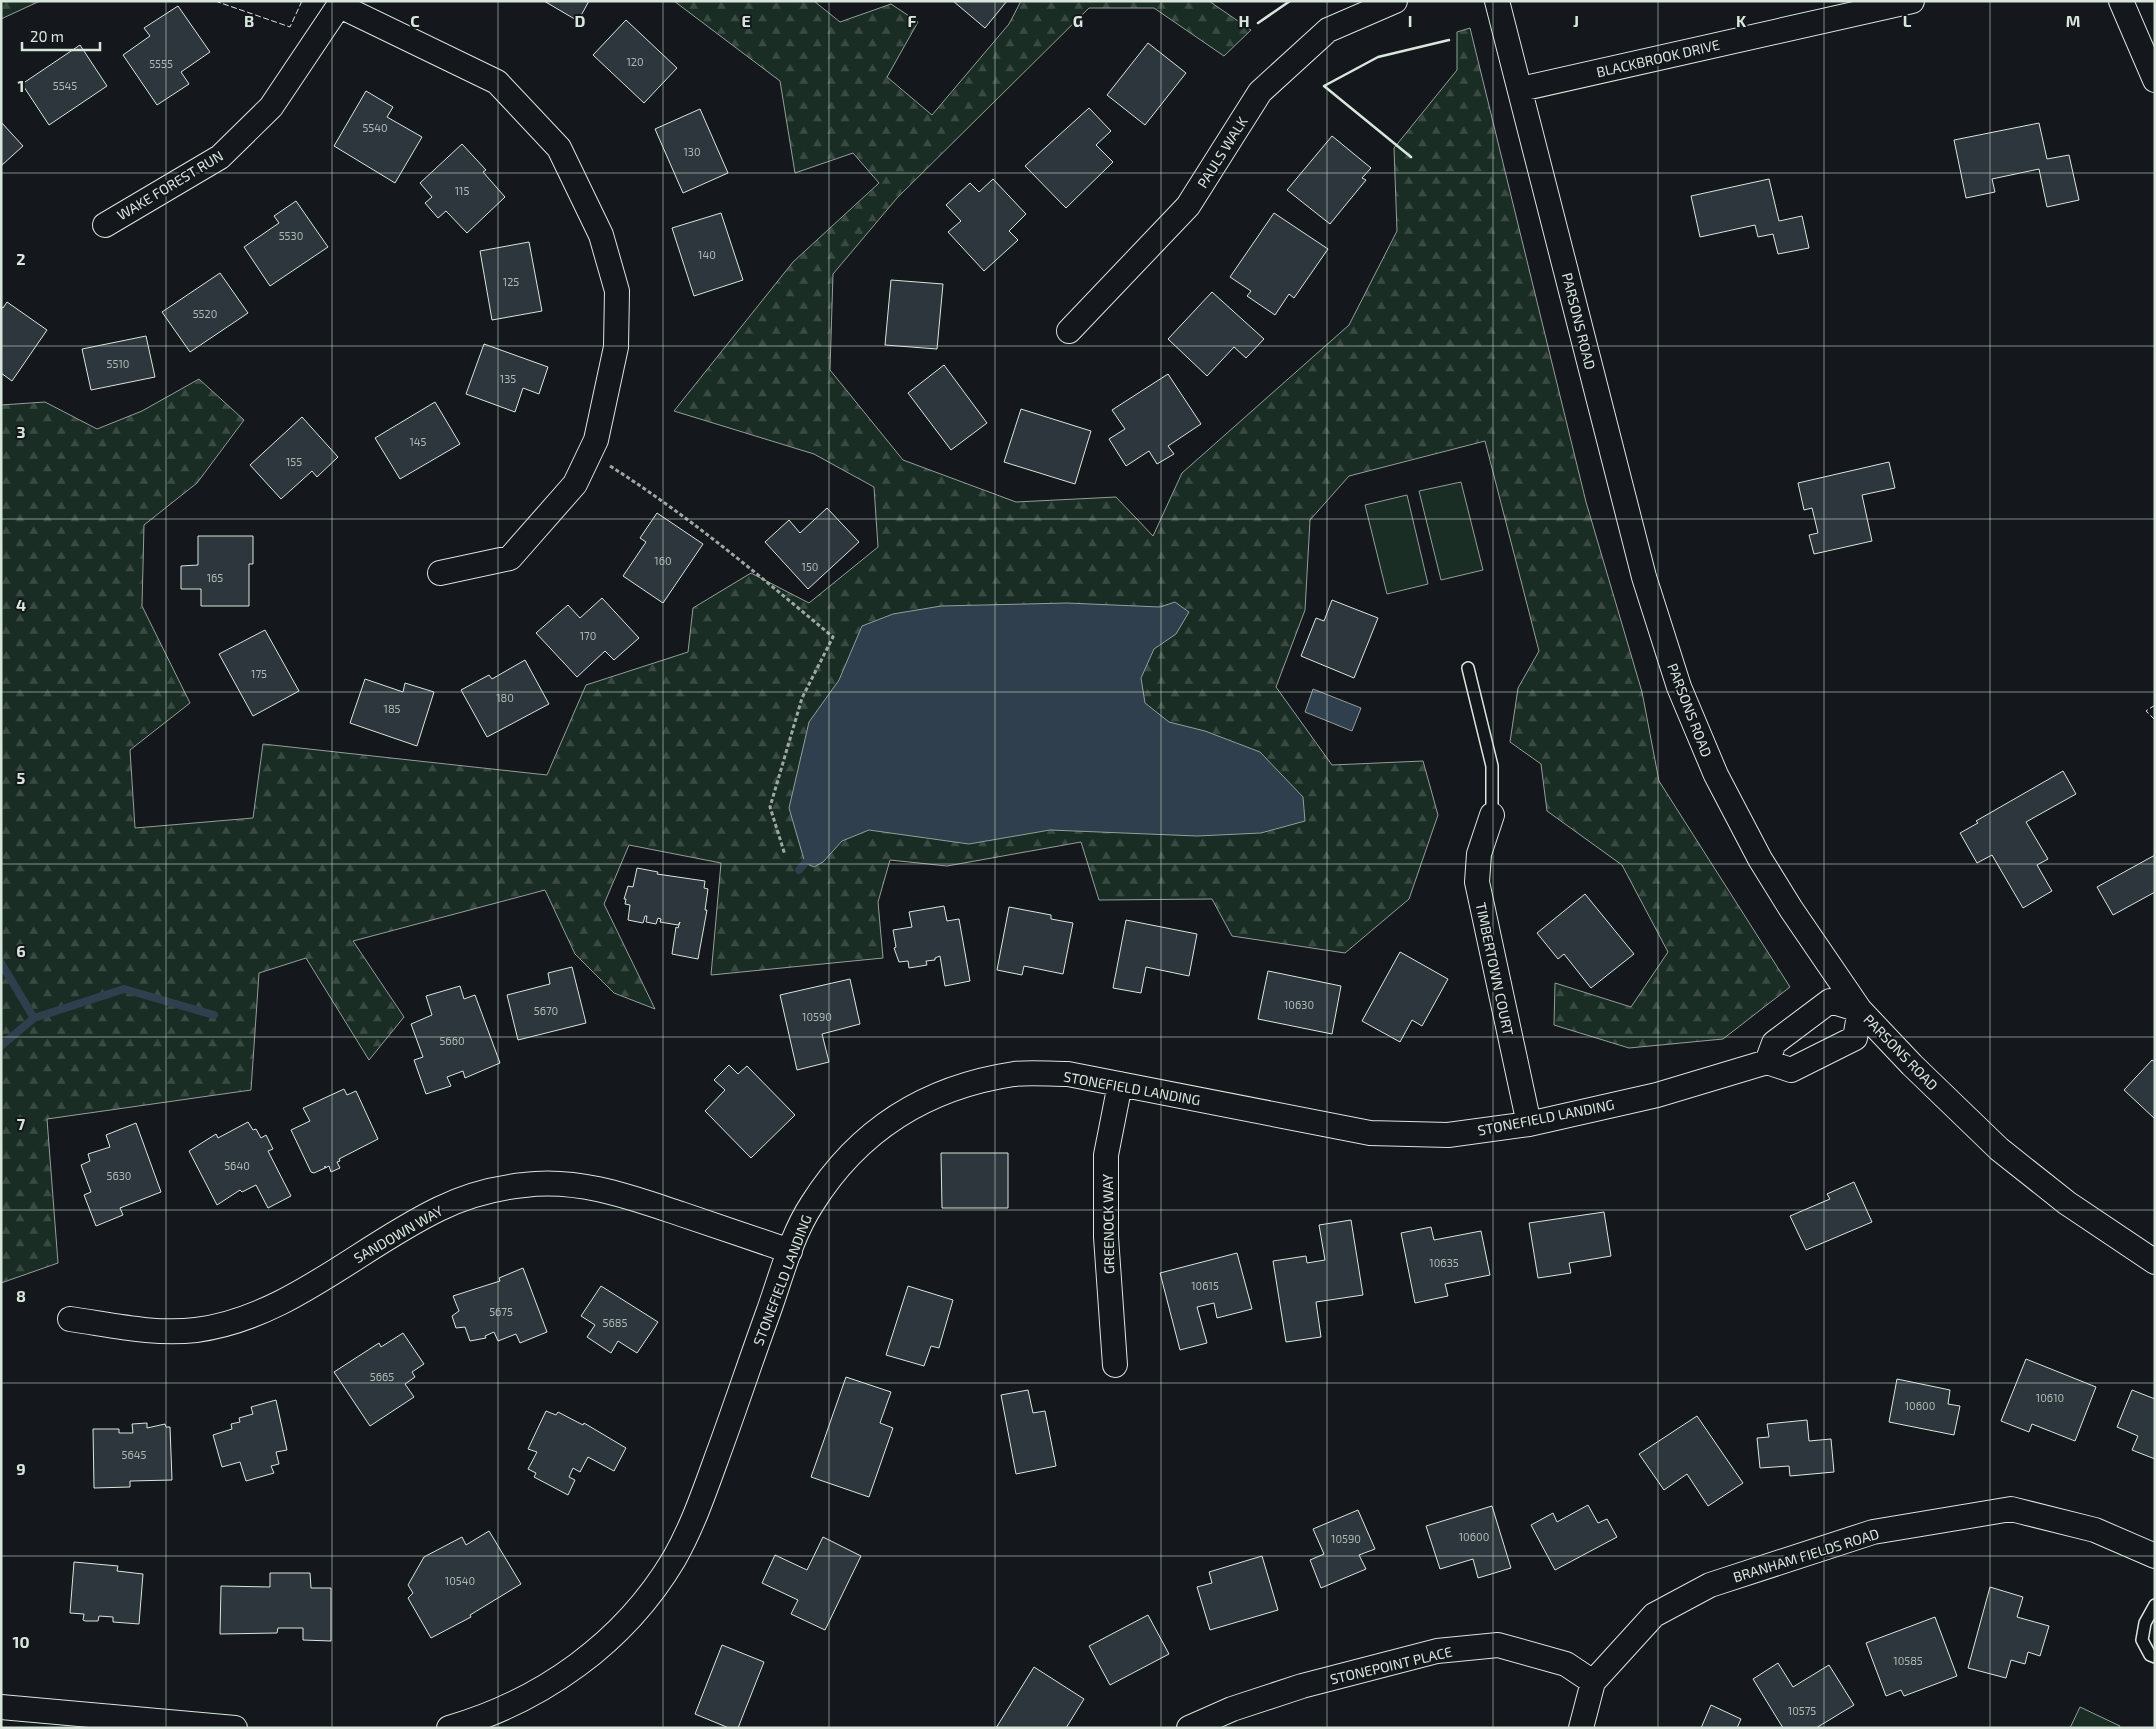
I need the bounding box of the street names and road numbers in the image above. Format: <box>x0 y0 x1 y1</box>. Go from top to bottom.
street label: BLACKBROOK DRIVE <box>1595 36 1721 80</box>
street label: PAULS WALK <box>1193 113 1251 191</box>
street label: WAKE FOREST RUN <box>114 147 226 223</box>
street label: PARSONS ROAD <box>1559 271 1599 371</box>
street label: PARSONS ROAD <box>1664 661 1716 759</box>
street label: TIMBERTOWN COURT <box>1473 901 1517 1037</box>
street label: PARSONS ROAD <box>1860 1010 1942 1094</box>
street label: STONEFIELD LANDING <box>1062 1068 1202 1108</box>
street label: STONEFIELD LANDING <box>1476 1095 1616 1139</box>
street label: GREENOCK WAY <box>1099 1174 1117 1274</box>
street label: SANDOWN WAY <box>350 1202 446 1266</box>
street label: STONEFIELD LANDING <box>749 1212 815 1348</box>
street label: BRANHAM FIELDS ROAD <box>1731 1525 1881 1585</box>
street label: STONEPOINT PLACE <box>1328 1643 1454 1687</box>

